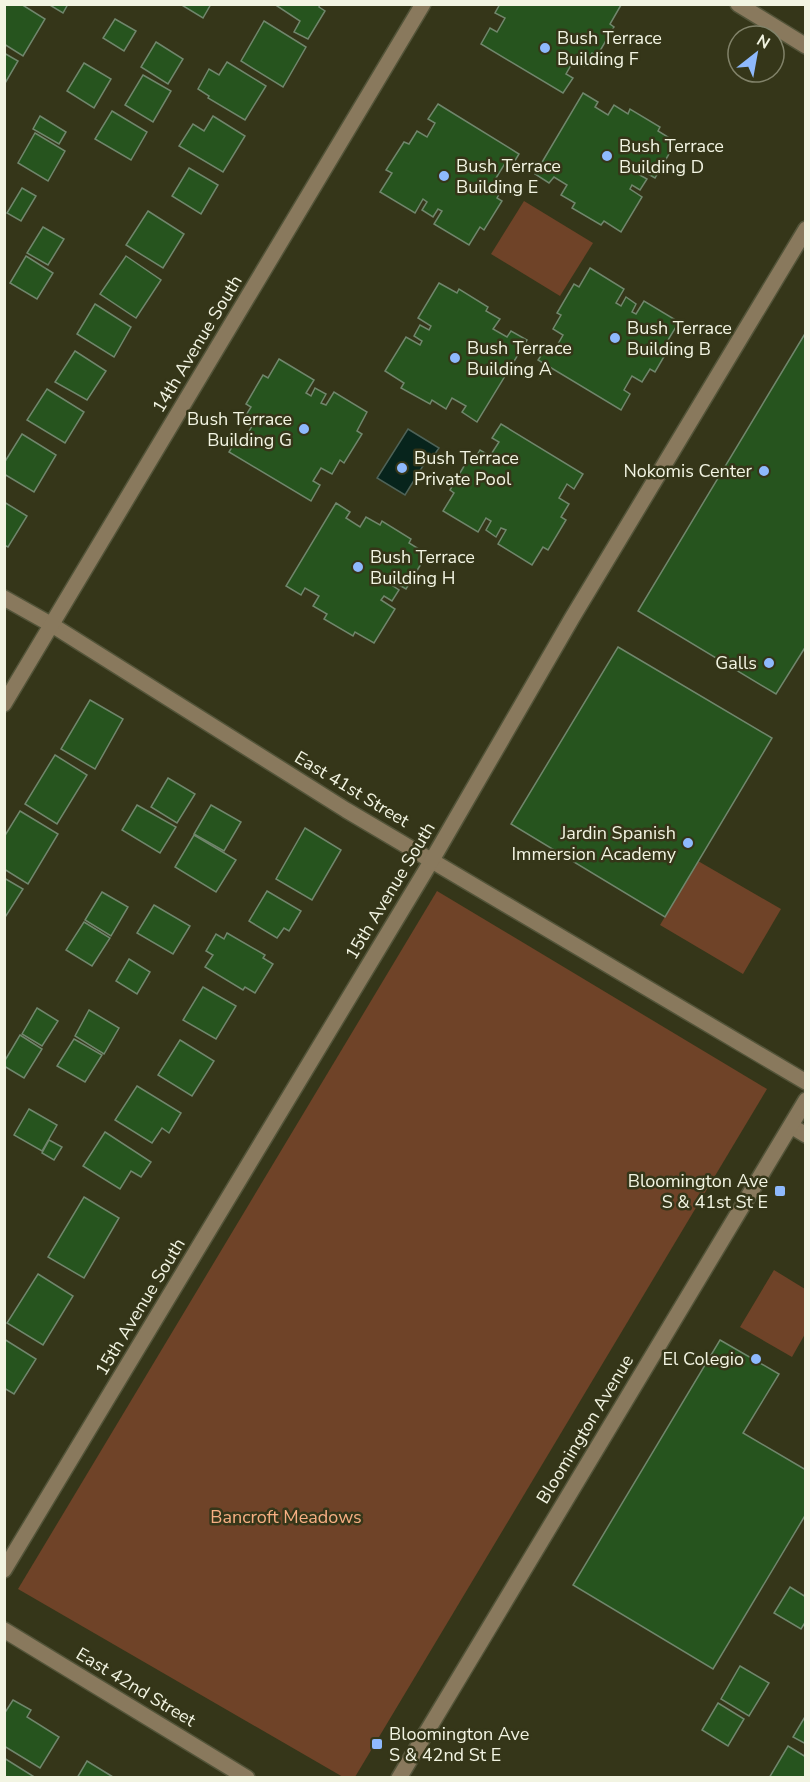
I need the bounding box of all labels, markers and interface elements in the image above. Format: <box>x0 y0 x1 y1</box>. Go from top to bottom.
north arrow <box>726 24 786 84</box>
place label: Bush Terrace Building F <box>557 26 662 71</box>
text: N <box>752 29 774 55</box>
marker: Bush Terrace Building F <box>538 41 552 55</box>
place label: Bush Terrace Building D <box>619 134 724 179</box>
marker: Bush Terrace Building D <box>600 149 614 163</box>
place label: Bush Terrace Building E <box>456 154 561 199</box>
marker: Bush Terrace Building E <box>437 169 451 183</box>
street label: 14th Avenue South <box>146 271 248 417</box>
place label: Bush Terrace Building B <box>627 316 732 361</box>
marker: Bush Terrace Building B <box>608 331 622 345</box>
place label: Bush Terrace Building A <box>467 336 572 381</box>
marker: Bush Terrace Building A <box>448 351 462 365</box>
place label: Bush Terrace Building G <box>187 407 292 452</box>
marker: Bush Terrace Building G <box>297 422 311 436</box>
place label: Bush Terrace Private Pool <box>414 446 519 491</box>
place label: Nokomis Center <box>624 459 753 483</box>
marker: Bush Terrace Private Pool <box>395 461 409 475</box>
marker: Nokomis Center <box>757 464 771 478</box>
place label: Bush Terrace Building H <box>370 545 475 590</box>
marker: Bush Terrace Building H <box>351 560 365 574</box>
place label: Galls <box>715 651 757 675</box>
marker: Galls <box>762 656 776 670</box>
street label: East 41st Street <box>290 745 414 833</box>
street label: 15th Avenue South <box>339 818 441 964</box>
place label: Jardin Spanish Immersion Academy <box>511 821 677 866</box>
marker: Jardin Spanish Immersion Academy <box>681 836 695 850</box>
place label: Bloomington Ave S & 41st St E <box>628 1169 768 1214</box>
marker: Bloomington Ave S & 41st St E <box>773 1184 787 1198</box>
street label: 15th Avenue South <box>89 1234 191 1380</box>
place label: El Colegio <box>663 1347 744 1371</box>
street label: Bloomington Avenue <box>531 1350 639 1508</box>
marker: El Colegio <box>749 1352 763 1366</box>
park label: Bancroft Meadows <box>210 1505 362 1529</box>
street label: East 42nd Street <box>72 1642 201 1733</box>
place label: Bloomington Ave S & 42nd St E <box>389 1722 529 1767</box>
marker: Bloomington Ave S & 42nd St E <box>370 1737 384 1751</box>

